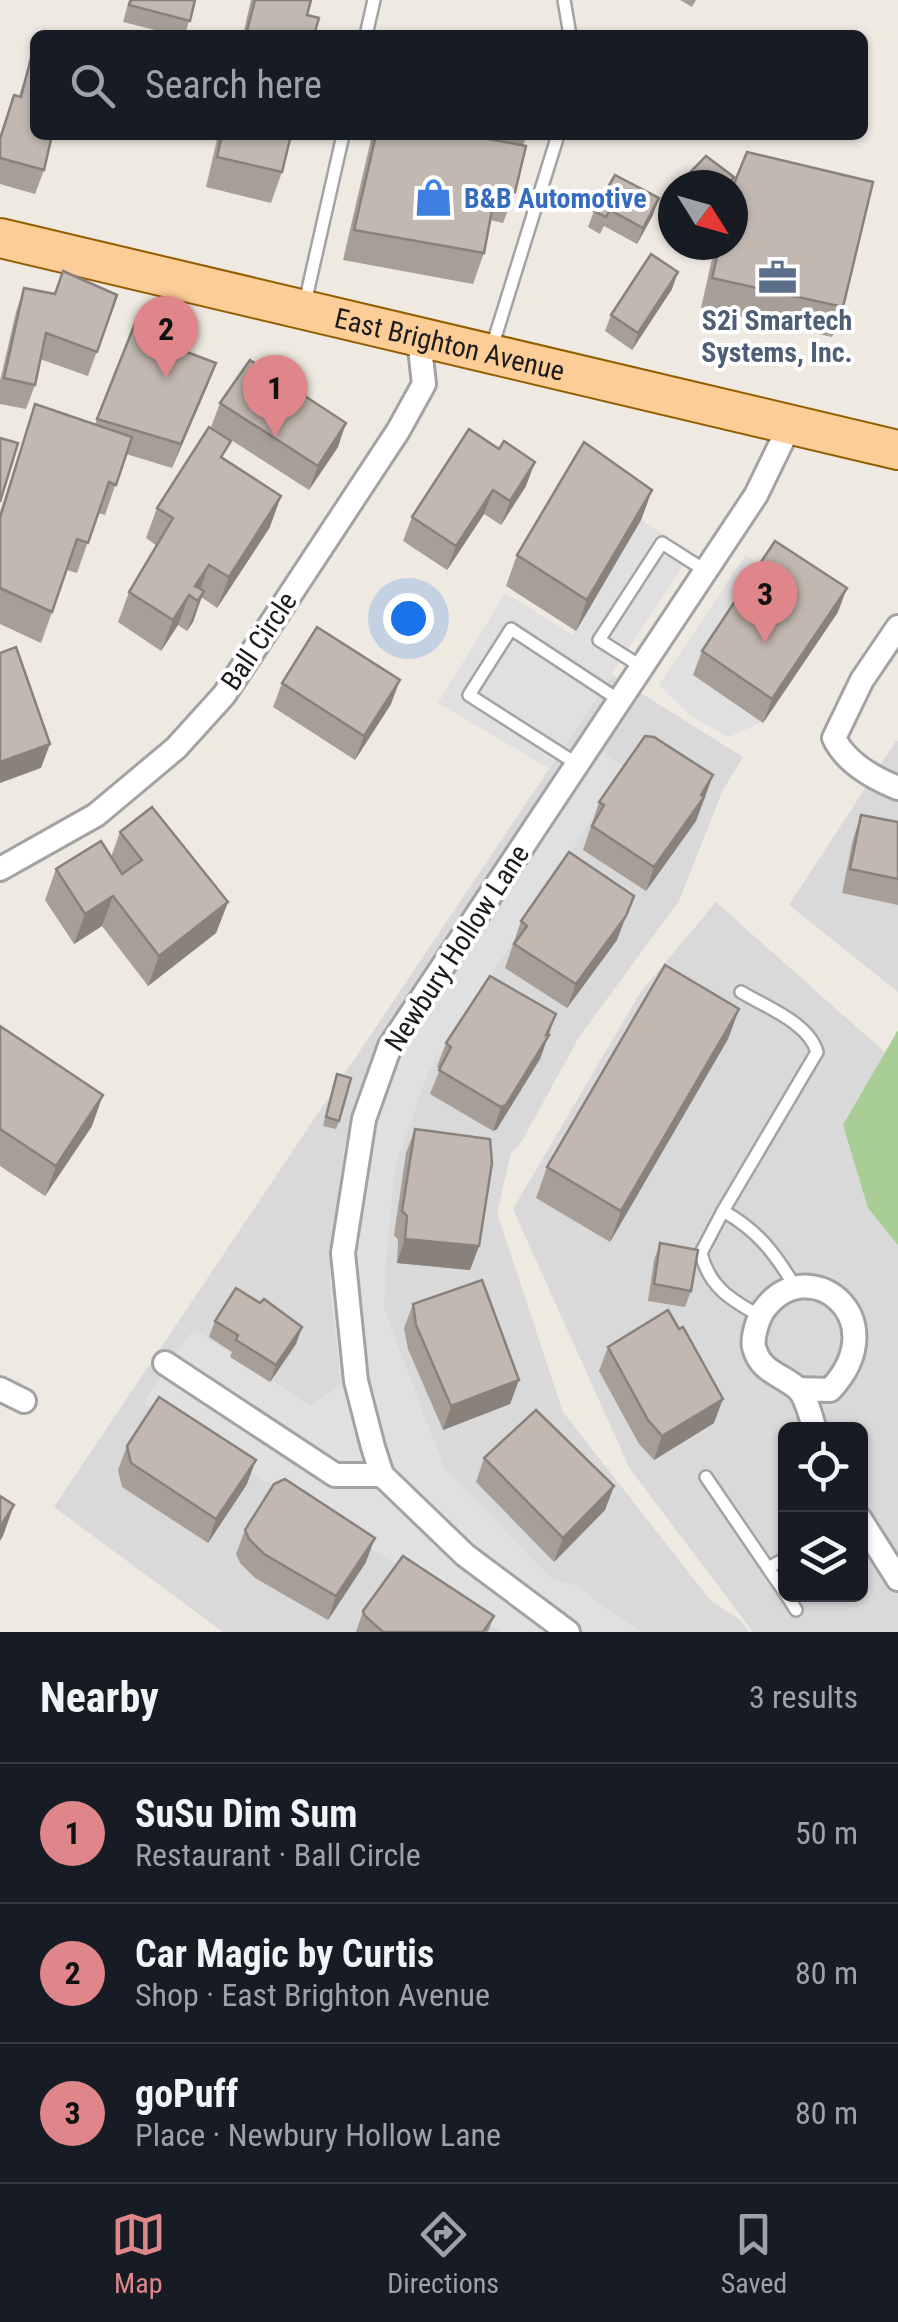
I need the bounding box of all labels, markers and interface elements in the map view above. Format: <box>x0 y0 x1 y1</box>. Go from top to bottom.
search box <box>30 30 868 140</box>
icon: search <box>65 58 120 113</box>
text: Search here <box>145 63 322 107</box>
north arrow <box>658 170 748 260</box>
shop icon: B&B Automotive <box>413 177 455 219</box>
place label: B&B Automotive <box>464 182 647 215</box>
office icon: S2i Smartech Systems, Inc. <box>756 256 798 298</box>
pin: 2 <box>134 296 198 378</box>
street label: East Brighton Avenue <box>331 301 568 387</box>
place label: S2i Smartech Systems, Inc. <box>701 304 853 369</box>
pin: 1 <box>242 354 308 437</box>
pin: 3 <box>732 560 798 643</box>
street label: Ball Circle <box>214 586 304 696</box>
your location <box>383 593 434 644</box>
street label: Newbury Hollow Lane <box>378 839 536 1057</box>
map controls <box>778 1422 868 1602</box>
button: locate <box>778 1422 868 1512</box>
button: layers <box>778 1512 868 1602</box>
text: Nearby <box>40 1673 159 1722</box>
text: 3 results <box>749 1678 858 1716</box>
text: SuSu Dim Sum <box>135 1792 358 1836</box>
text: 1 <box>64 1814 81 1852</box>
text: 50 m <box>795 1814 858 1852</box>
text: Restaurant · Ball Circle <box>135 1836 421 1874</box>
text: Car Magic by Curtis <box>135 1932 434 1976</box>
text: 2 <box>64 1954 81 1992</box>
text: 80 m <box>795 1954 858 1992</box>
text: Shop · East Brighton Avenue <box>135 1976 490 2014</box>
text: goPuff <box>135 2072 238 2116</box>
text: 3 <box>64 2094 81 2132</box>
text: 80 m <box>795 2094 858 2132</box>
text: Place · Newbury Hollow Lane <box>135 2116 501 2154</box>
tab: Map <box>111 2207 166 2300</box>
tab: Directions <box>387 2207 499 2300</box>
tab: Saved <box>721 2207 787 2300</box>

